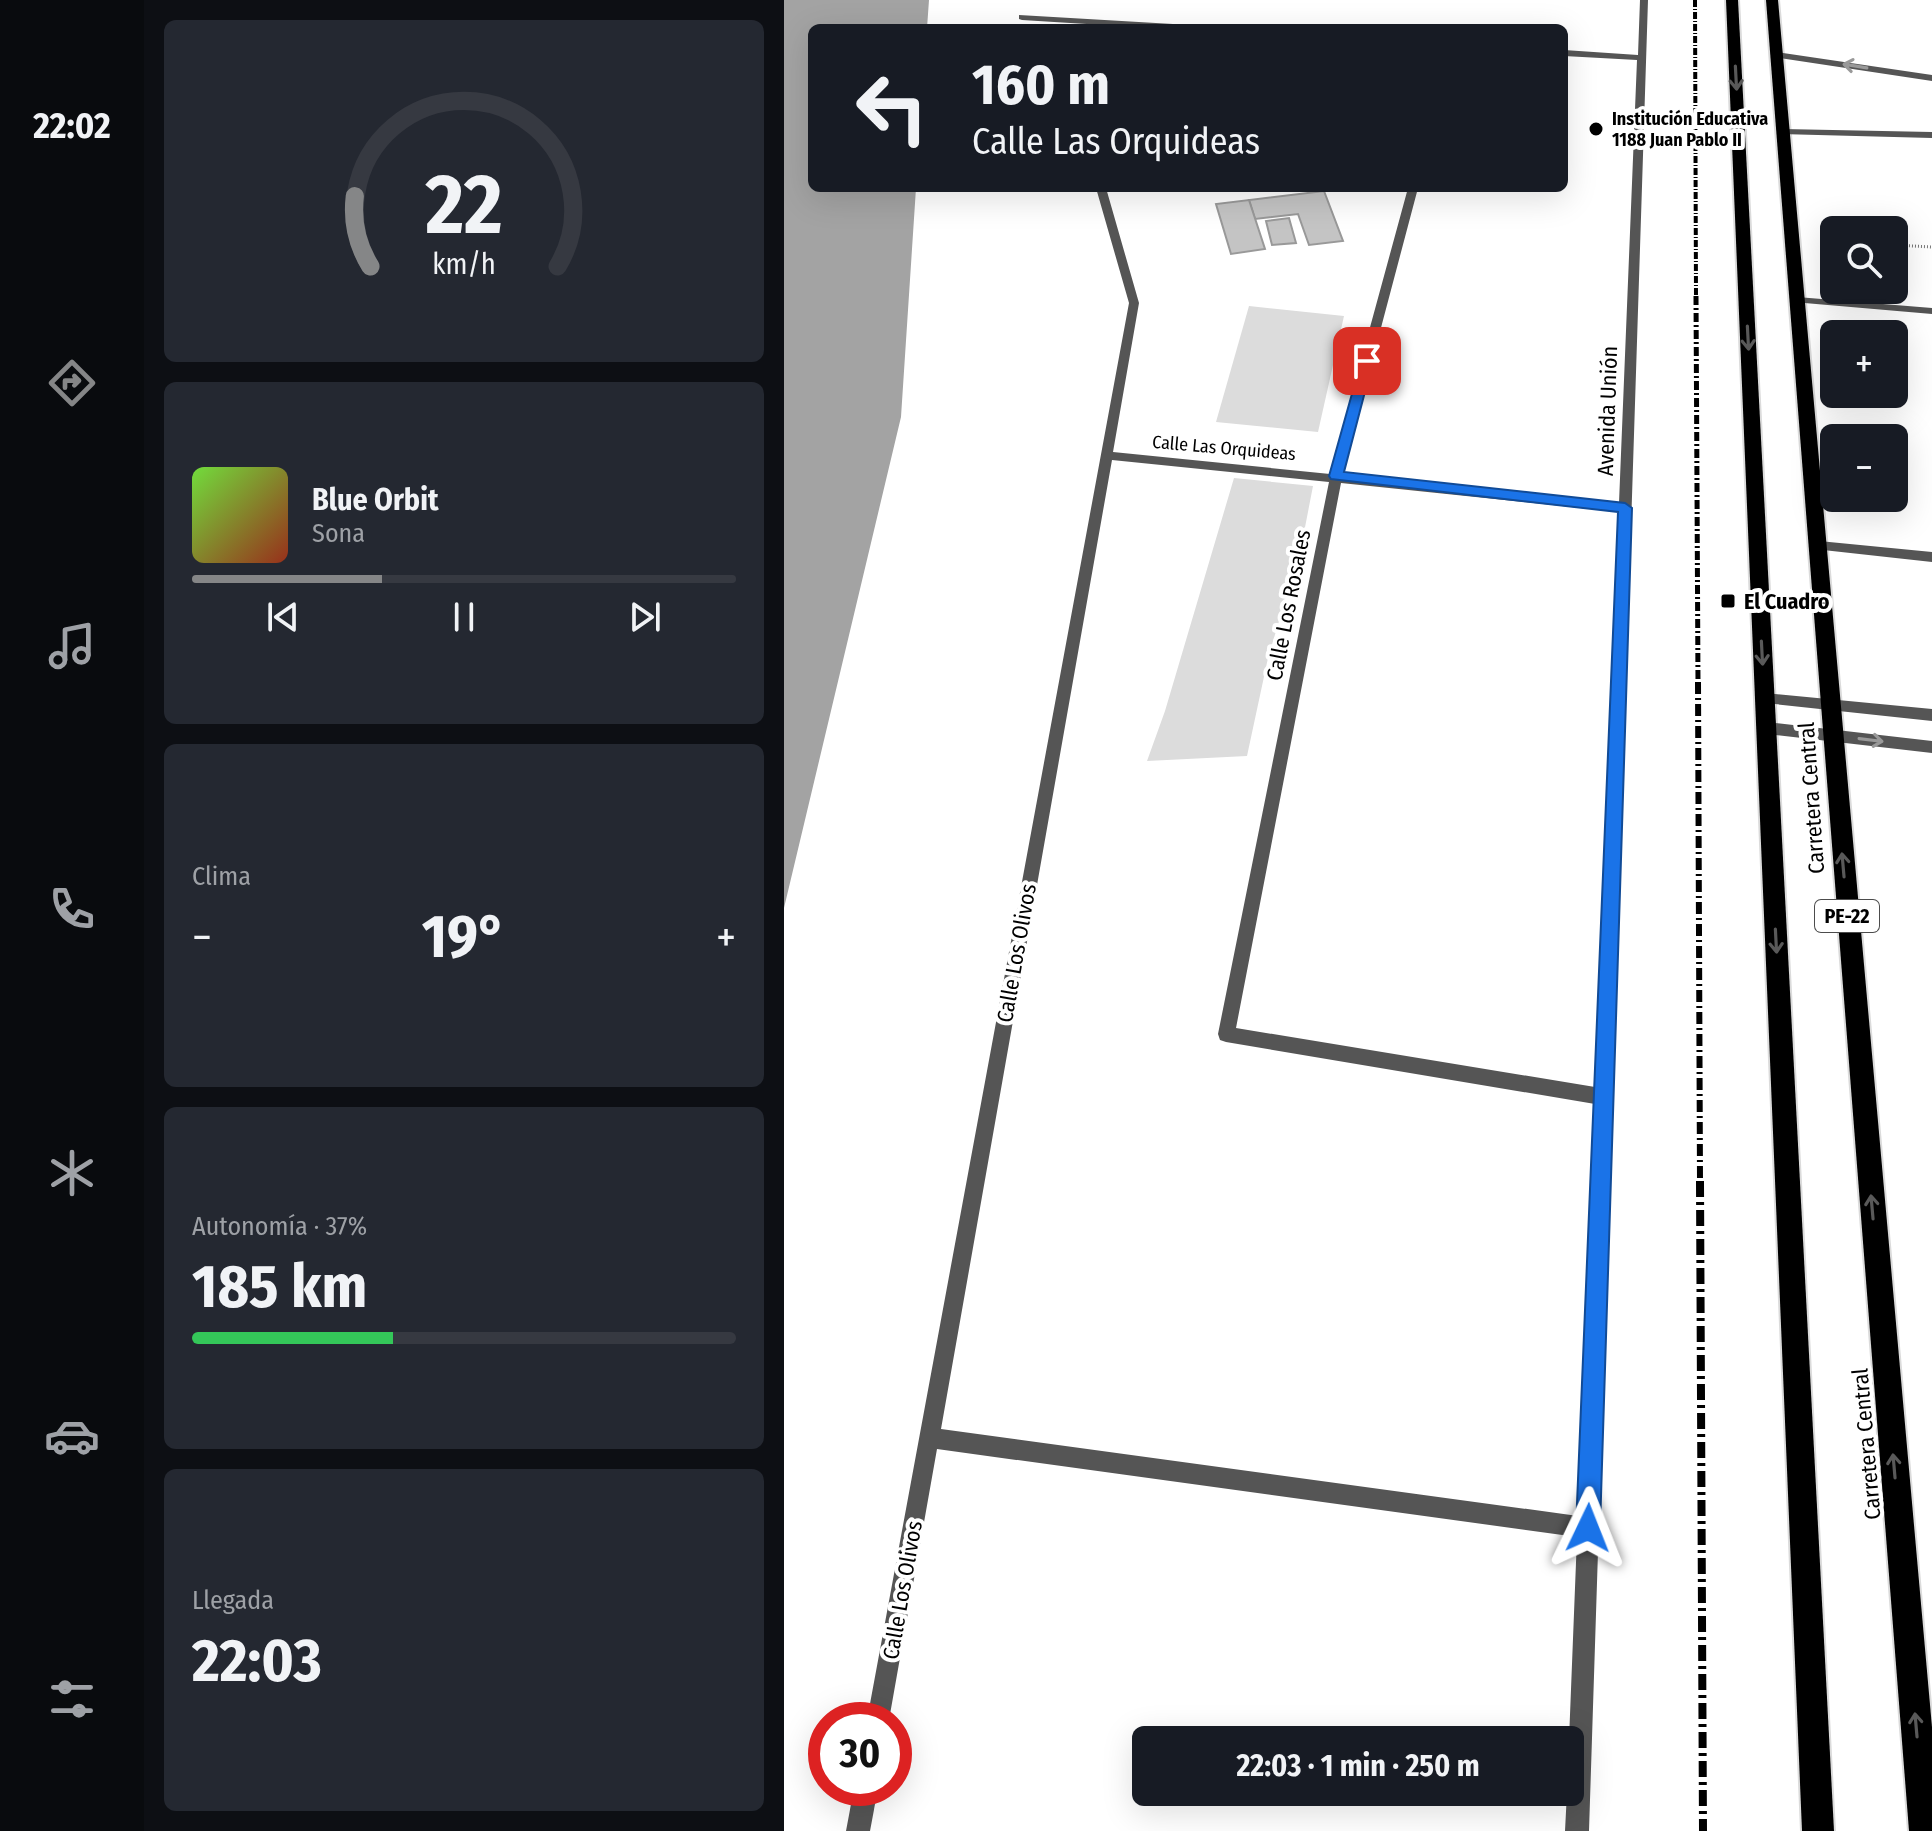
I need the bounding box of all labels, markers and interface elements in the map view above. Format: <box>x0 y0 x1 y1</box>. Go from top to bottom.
text: 160 m <box>972 52 1110 119</box>
icon: left <box>840 56 944 160</box>
one-way arrow <box>1843 58 1868 73</box>
one-way arrow <box>1729 64 1744 91</box>
text: 22:02 <box>33 104 111 148</box>
place label: Institución Educativa 1188 Juan Pablo II <box>1612 108 1768 151</box>
text: Calle Las Orquideas <box>972 120 1260 164</box>
marker: Institución Educativa 1188 Juan Pablo II <box>1587 120 1605 138</box>
text: 22 <box>424 155 503 255</box>
map controls <box>1820 216 1908 512</box>
button: search <box>1820 216 1908 304</box>
text: km/h <box>432 247 496 282</box>
button: + <box>1820 320 1908 408</box>
one-way arrow <box>1741 324 1756 351</box>
pin <box>1333 327 1401 395</box>
icon: arrive <box>1345 339 1389 383</box>
street label: Avenida Unión <box>1592 345 1623 477</box>
icon: directions <box>44 355 100 411</box>
button: − <box>1820 424 1908 512</box>
street label: Calle Las Orquideas <box>1151 431 1297 465</box>
text: Blue Orbit <box>312 482 438 518</box>
text: Sona <box>312 518 365 549</box>
street label: Calle Los Rosales <box>1261 527 1316 683</box>
place label: El Cuadro <box>1744 588 1830 615</box>
marker: El Cuadro <box>1719 592 1737 610</box>
icon: previous <box>261 595 305 639</box>
icon: pause <box>442 595 486 639</box>
icon: next <box>623 595 667 639</box>
icon: music <box>44 618 100 674</box>
one-way arrow <box>1755 639 1770 666</box>
street label: Carretera Central <box>1793 721 1830 875</box>
one-way arrow <box>1857 732 1884 747</box>
one-way arrow <box>1835 852 1850 878</box>
text: Clima <box>192 861 251 892</box>
icon: phone <box>44 881 100 937</box>
street label: Calle Los Olivos <box>991 882 1042 1025</box>
road number: PE-22 <box>1815 900 1879 932</box>
text: 19° <box>422 901 506 973</box>
text: − <box>192 911 212 964</box>
text: + <box>716 911 736 964</box>
one-way arrow <box>1769 927 1784 954</box>
icon: climate <box>44 1145 100 1201</box>
one-way arrow <box>1864 1194 1879 1221</box>
text: Autonomía · 37% <box>192 1211 367 1242</box>
text: 185 km <box>192 1251 367 1323</box>
street label: Carretera Central <box>1846 1367 1887 1521</box>
icon: car <box>44 1408 100 1464</box>
one-way arrow <box>1886 1453 1901 1480</box>
position arrow <box>1546 1486 1630 1570</box>
street label: Calle Los Olivos <box>877 1519 928 1662</box>
text: Llegada <box>192 1585 274 1616</box>
text: 22:03 <box>192 1625 322 1697</box>
icon: filters <box>44 1671 100 1727</box>
speed limit sign: 30 <box>808 1702 912 1806</box>
one-way arrow <box>1908 1712 1923 1739</box>
text: 22:03 · 1 min · 250 m <box>1236 1748 1480 1784</box>

